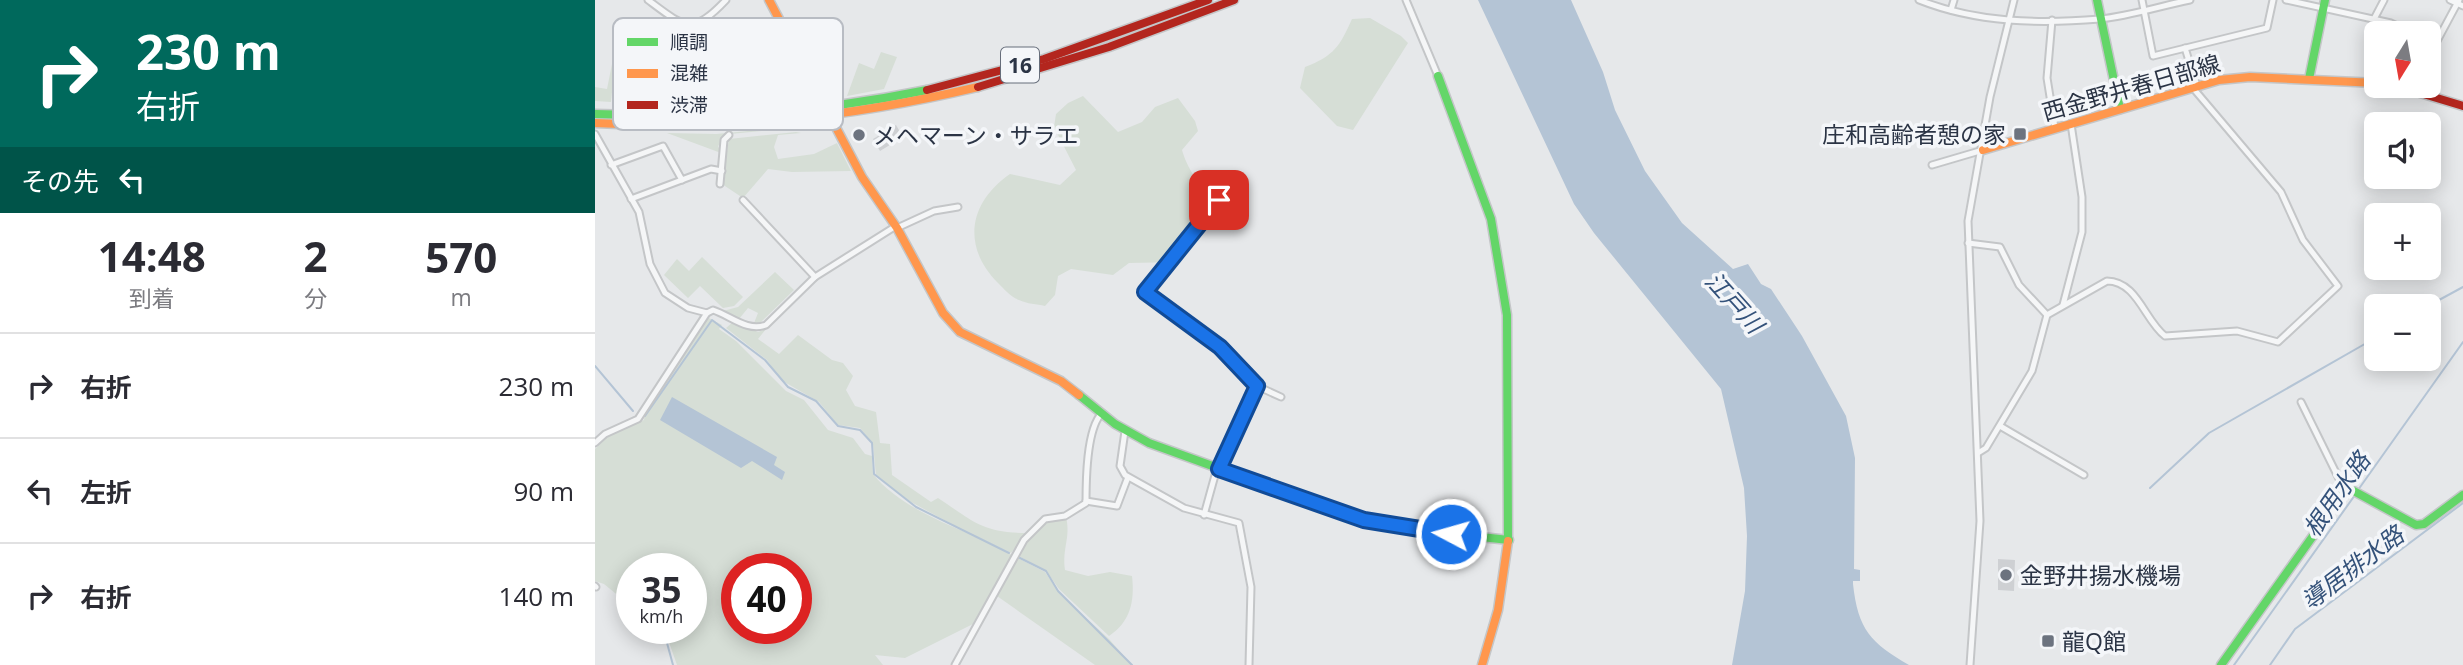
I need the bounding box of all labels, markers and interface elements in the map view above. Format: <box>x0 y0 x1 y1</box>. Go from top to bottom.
text: 230 m <box>136 18 281 84</box>
legend <box>613 18 843 130</box>
north arrow <box>2364 21 2441 98</box>
map controls <box>2364 21 2441 371</box>
icon: right <box>21 28 112 119</box>
text: 順調 <box>670 29 708 55</box>
street label: 西金野井春日部線 <box>2038 46 2224 128</box>
road number: 16 <box>1001 48 1039 82</box>
text: 混雑 <box>670 60 708 86</box>
text: 右折 <box>136 84 200 127</box>
text: 渋滞 <box>670 92 708 118</box>
button: sound <box>2364 112 2441 189</box>
place label: 庄和高齢者憩の家 <box>1822 118 2006 150</box>
place label: メヘマーン・サラエ <box>873 119 1079 151</box>
marker: 庄和高齢者憩の家 <box>2012 126 2028 142</box>
marker: メヘマーン・サラエ <box>851 127 867 143</box>
icon: left <box>113 161 151 199</box>
text: その先 <box>21 163 99 199</box>
pin <box>1189 170 1249 230</box>
icon: arrive <box>1200 181 1238 219</box>
button: + <box>2364 203 2441 280</box>
text: 14:48 <box>98 227 206 284</box>
text: 2 <box>303 227 328 284</box>
text: 570 <box>425 228 497 285</box>
water label: 江戸川 <box>1699 264 1773 342</box>
text: m <box>451 281 472 313</box>
text: 到着 <box>129 282 175 314</box>
text: 分 <box>304 282 327 314</box>
button: − <box>2364 294 2441 371</box>
icon: right <box>21 367 59 405</box>
text: 230 m <box>499 368 574 404</box>
text: 右折 <box>80 369 132 405</box>
water label: 根用水路 <box>2295 444 2378 543</box>
icon: left <box>21 472 59 510</box>
text: 90 m <box>513 473 574 509</box>
text: 左折 <box>80 474 132 510</box>
position arrow <box>1414 497 1488 571</box>
water label: 導居排水路 <box>2294 517 2411 616</box>
speed limit sign: 40 <box>721 553 812 644</box>
place label: 金野井揚水機場 <box>2020 559 2181 591</box>
text: 35 <box>641 566 682 613</box>
marker: 金野井揚水機場 <box>1998 567 2014 583</box>
icon: right <box>21 577 59 615</box>
text: 140 m <box>499 578 574 614</box>
text: 右折 <box>80 579 132 615</box>
text: km/h <box>640 604 683 628</box>
place label: 龍Q館 <box>2062 625 2126 657</box>
marker: 龍Q館 <box>2040 633 2056 649</box>

